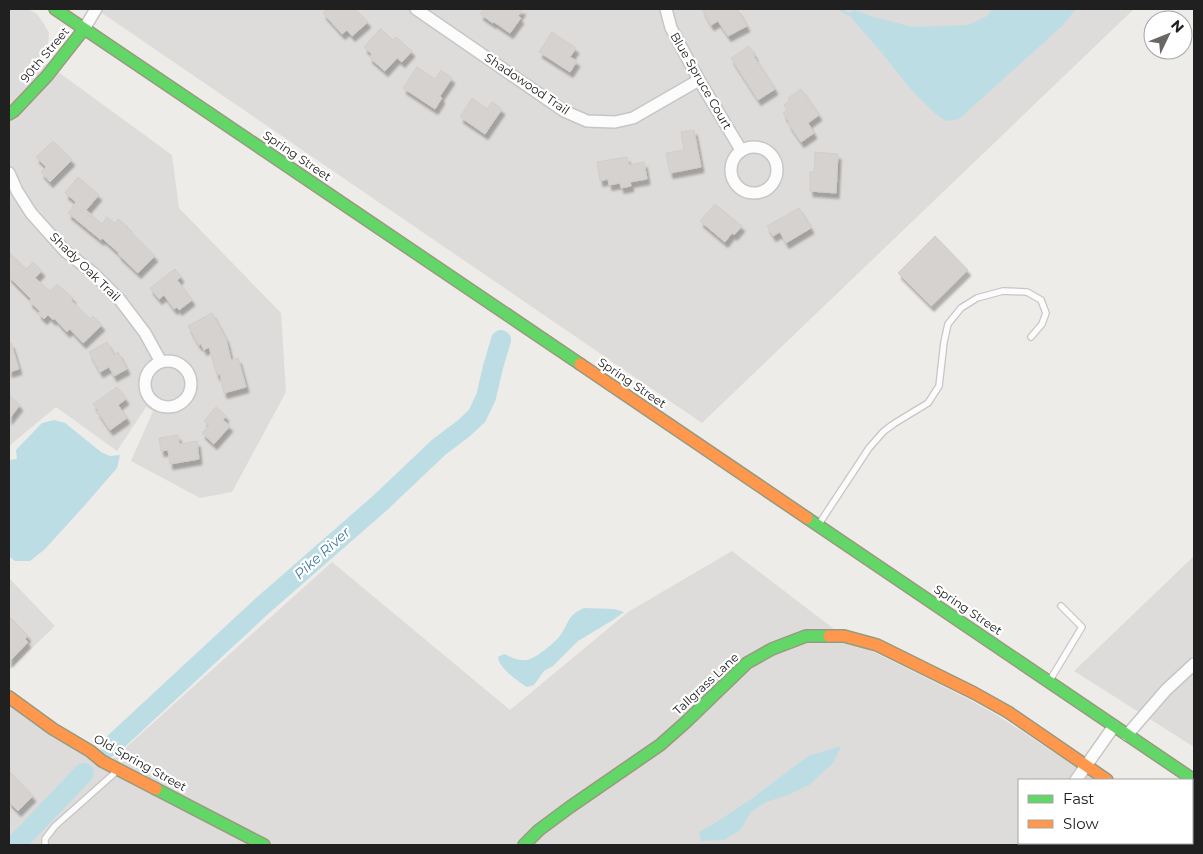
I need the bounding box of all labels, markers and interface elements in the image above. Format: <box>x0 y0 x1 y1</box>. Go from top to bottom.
north arrow <box>1143 10 1193 60</box>
text: N <box>1167 16 1188 36</box>
street label: 90th Street <box>17 24 72 85</box>
street label: Blue Spruce Court <box>667 29 735 132</box>
street label: Shadowood Trail <box>482 50 573 118</box>
street label: Spring Street <box>260 127 334 184</box>
street label: Shady Oak Trail <box>47 229 124 304</box>
street label: Spring Street <box>595 354 669 411</box>
water label: Pike River <box>290 523 354 583</box>
street label: Spring Street <box>931 581 1005 638</box>
street label: Tallgrass Lane <box>670 649 742 718</box>
street label: Old Spring Street <box>91 731 189 794</box>
legend <box>1018 779 1193 844</box>
text: Fast <box>1063 789 1094 808</box>
text: Slow <box>1063 814 1099 833</box>

